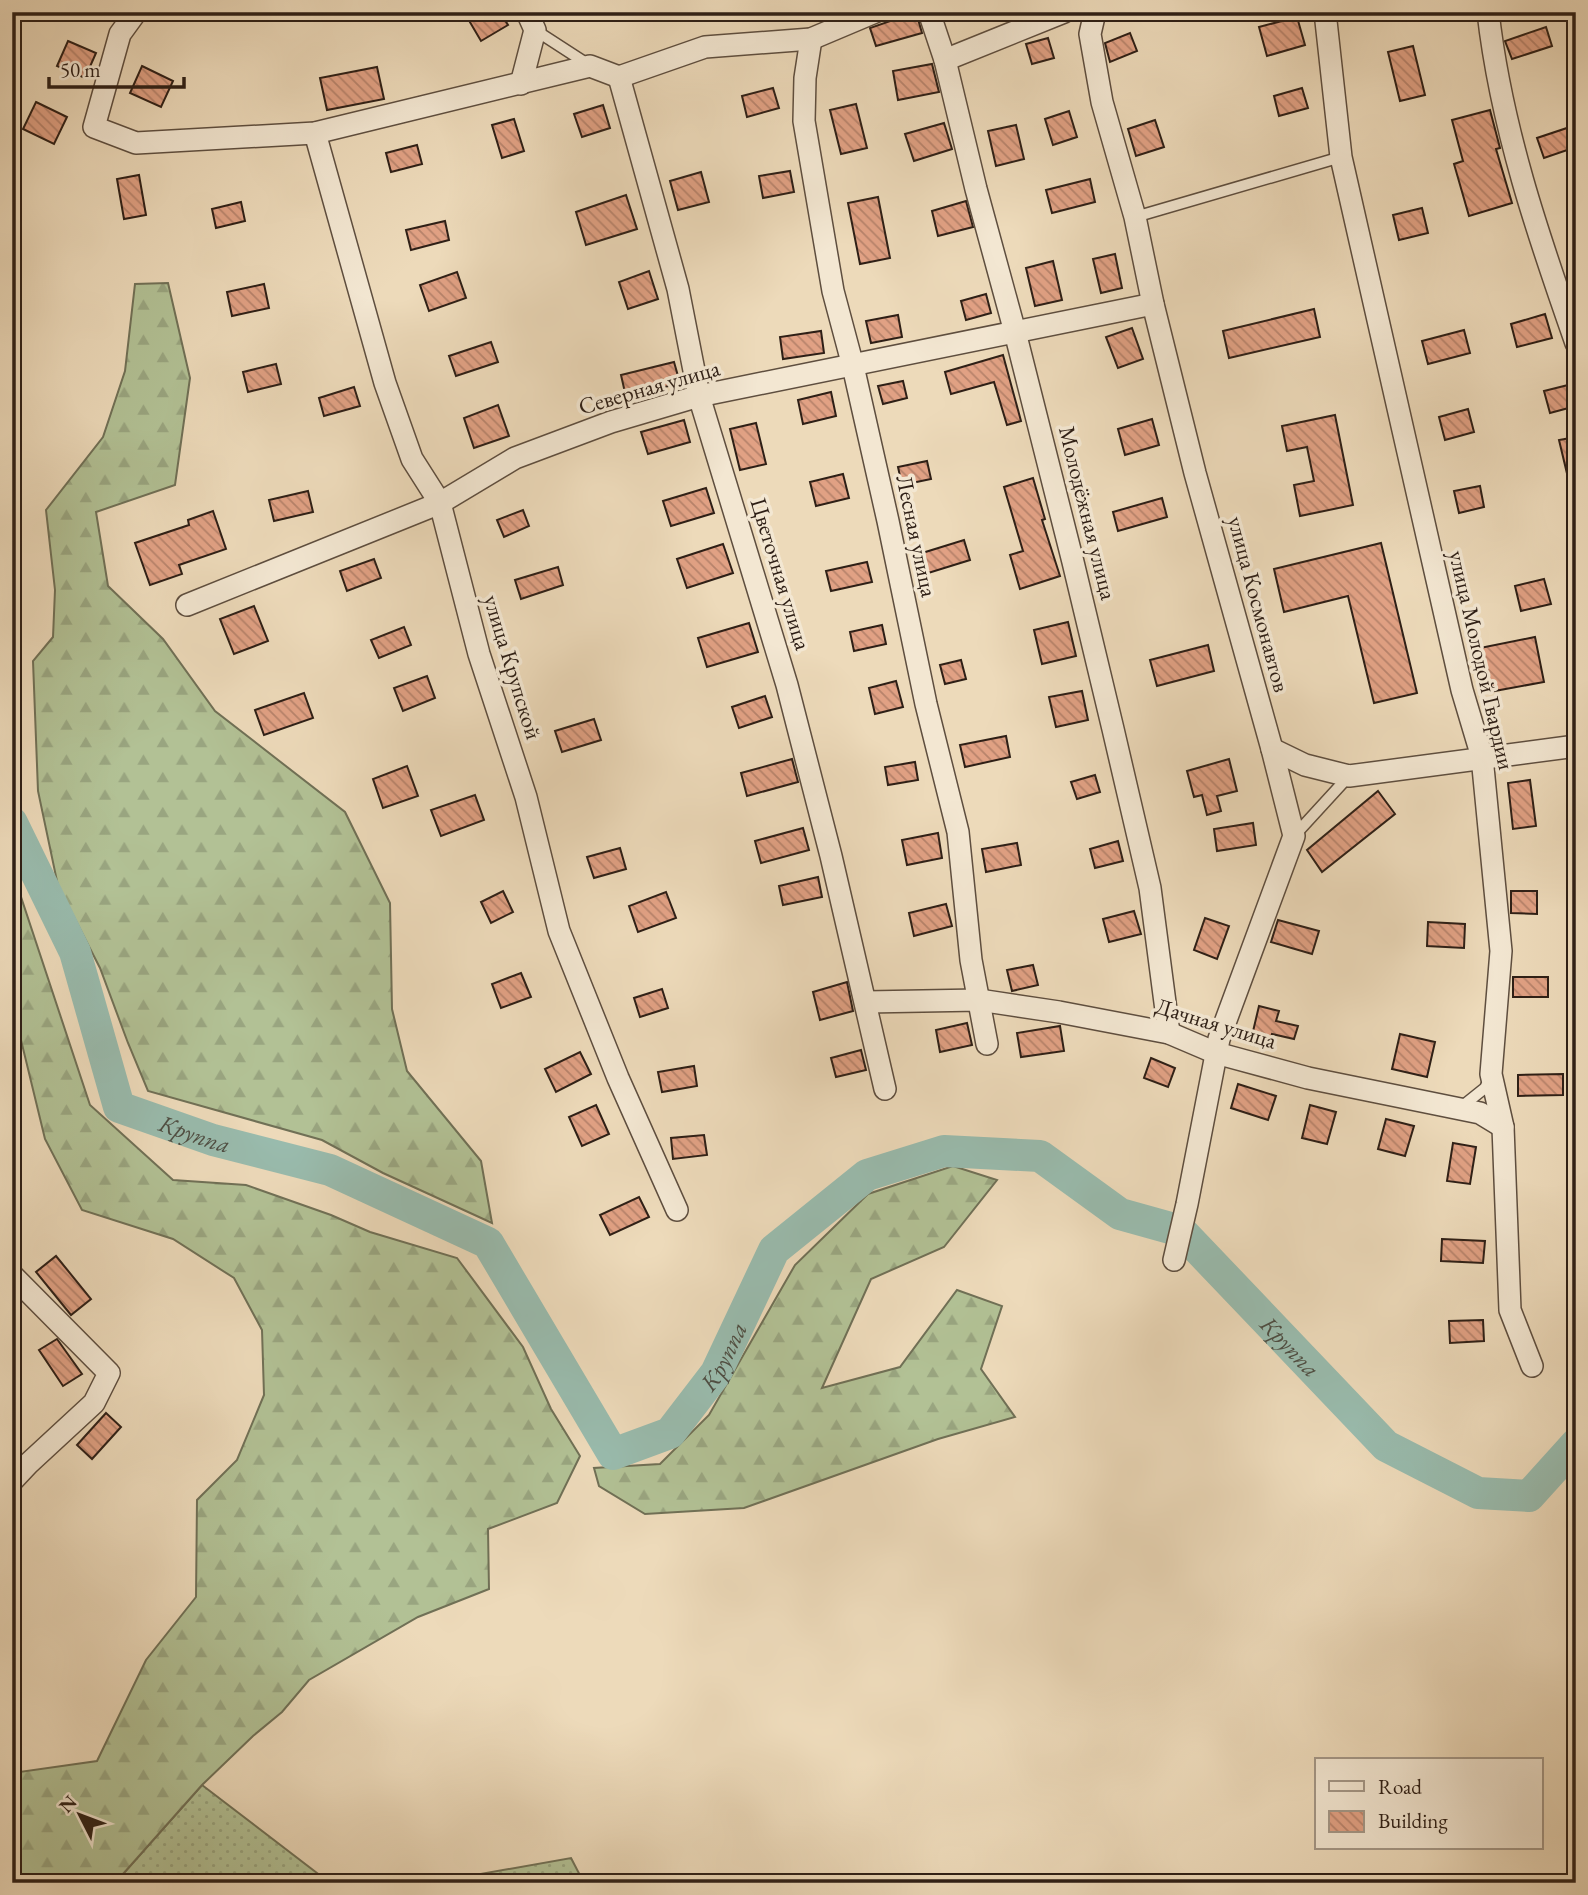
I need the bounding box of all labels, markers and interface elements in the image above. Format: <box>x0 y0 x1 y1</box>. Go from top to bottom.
scale bar <box>49 46 184 90</box>
text: 50 m <box>60 56 101 83</box>
street label: Северная улица <box>575 352 724 422</box>
street label: Молодёжная улица <box>1052 423 1124 604</box>
street label: Лесная улица <box>889 472 945 600</box>
street label: Цветочная улица <box>744 494 819 654</box>
street label: улица Космонавтов <box>1221 513 1297 696</box>
street label: улица Молодой Гвардии <box>1442 547 1522 773</box>
street label: улица Крупской <box>477 591 549 743</box>
street label: Дачная улица <box>1152 990 1281 1056</box>
water label: Круппа <box>154 1107 234 1159</box>
water label: Круппа <box>1253 1308 1327 1383</box>
water label: Круппа <box>692 1317 753 1398</box>
legend <box>1315 1758 1542 1850</box>
text: Road <box>1378 1773 1422 1800</box>
north arrow <box>46 1780 116 1850</box>
text: N <box>53 1789 83 1818</box>
text: Building <box>1378 1807 1448 1834</box>

